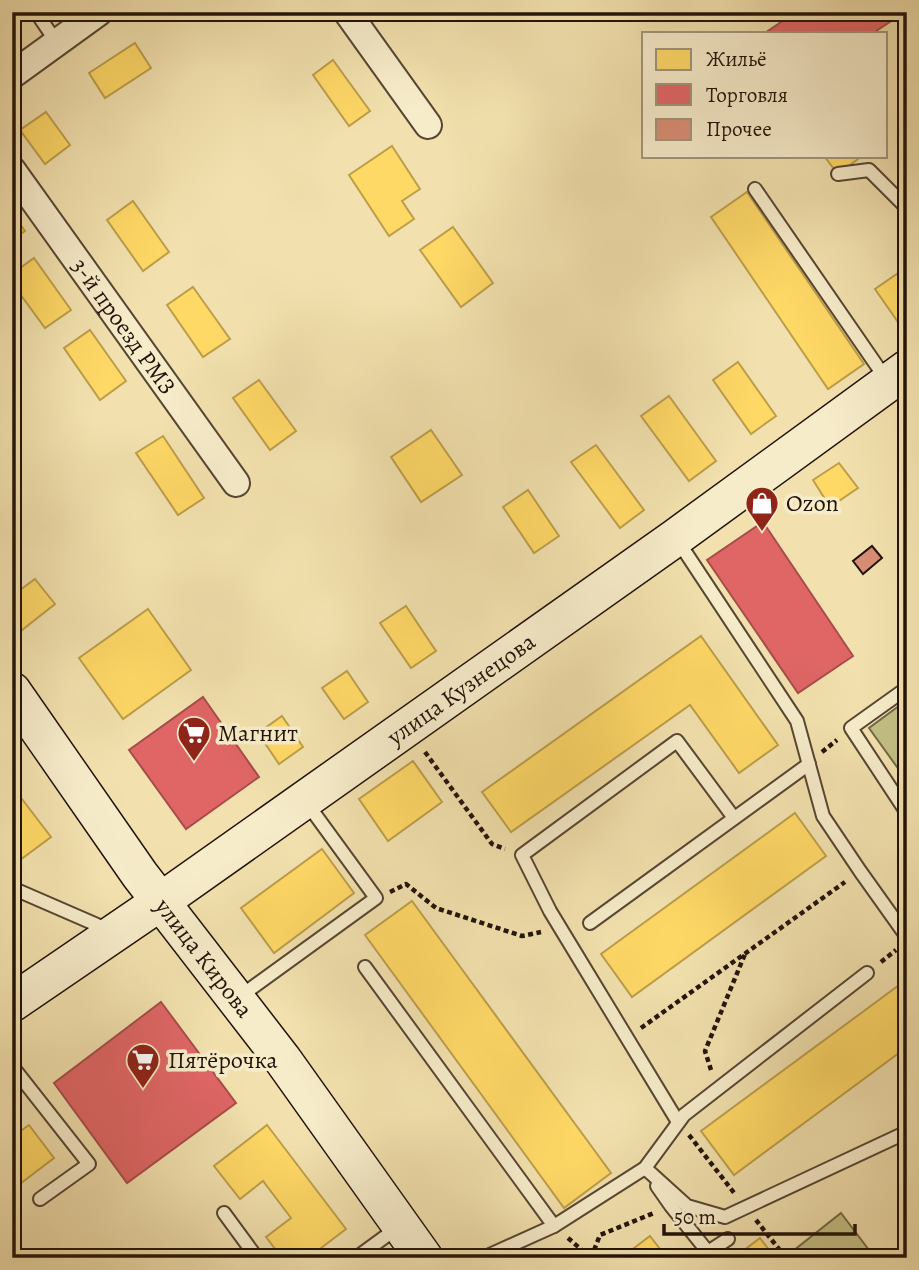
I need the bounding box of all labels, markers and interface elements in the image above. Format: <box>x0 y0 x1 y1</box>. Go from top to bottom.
legend <box>642 32 888 158</box>
text: Жильё <box>706 45 767 73</box>
text: Торговля <box>706 81 788 109</box>
text: Прочее <box>706 115 772 143</box>
street label: 3-й проезд РМЗ <box>64 252 183 401</box>
shop icon: Ozon <box>743 484 781 533</box>
place label: Ozon <box>786 487 839 519</box>
street label: улица Кузнецова <box>380 626 542 753</box>
supermarket icon: Магнит <box>175 714 213 763</box>
place label: Магнит <box>218 717 298 749</box>
street label: улица Кирова <box>147 891 260 1024</box>
supermarket icon: Пятёрочка <box>124 1041 162 1090</box>
place label: Пятёрочка <box>168 1044 278 1076</box>
scale bar <box>664 1193 854 1237</box>
text: 50 m <box>674 1203 716 1231</box>

